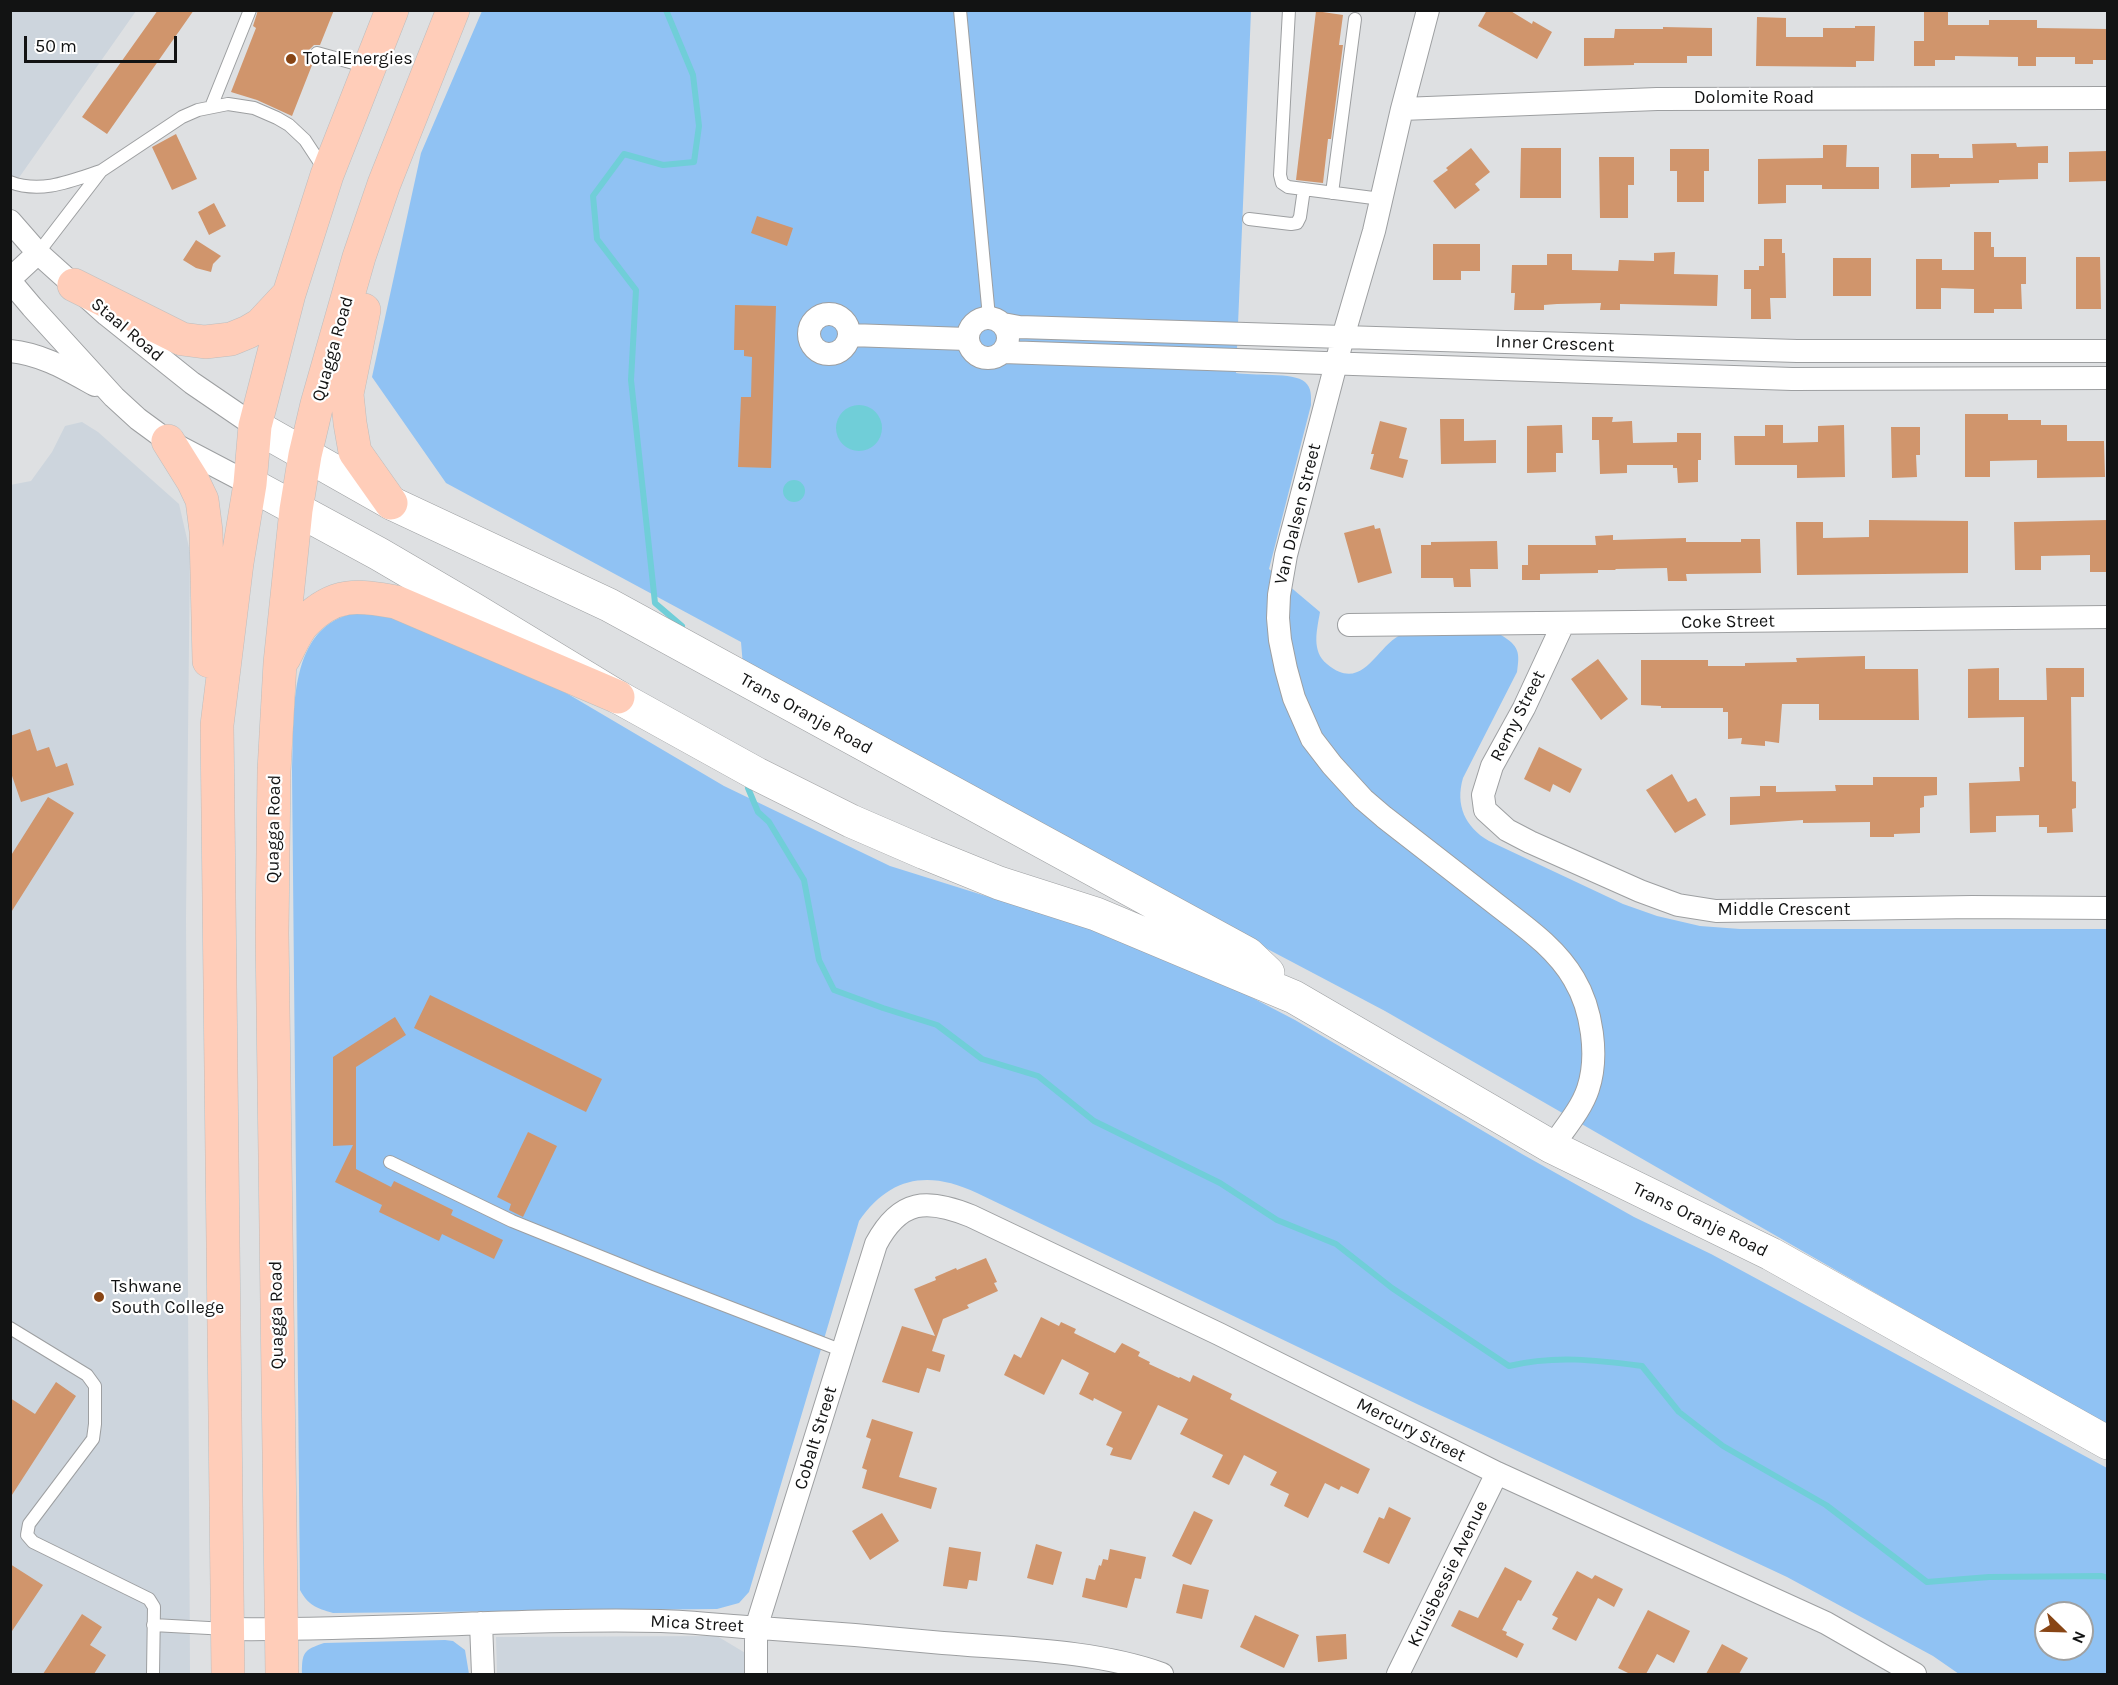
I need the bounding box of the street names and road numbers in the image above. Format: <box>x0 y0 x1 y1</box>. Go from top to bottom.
street label: Dolomite Road <box>1694 87 1814 109</box>
street label: Staal Road <box>86 293 168 367</box>
street label: Quagga Road <box>308 294 358 404</box>
street label: Inner Crescent <box>1495 331 1615 357</box>
street label: Van Dalsen Street <box>1270 441 1326 587</box>
street label: Coke Street <box>1681 610 1775 634</box>
street label: Remy Street <box>1486 667 1550 765</box>
street label: Trans Oranje Road <box>736 669 876 759</box>
street label: Quagga Road <box>262 775 286 883</box>
street label: Middle Crescent <box>1718 899 1850 921</box>
street label: Trans Oranje Road <box>1629 1178 1771 1262</box>
street label: Quagga Road <box>265 1261 289 1369</box>
street label: Cobalt Street <box>790 1384 842 1492</box>
street label: Mercury Street <box>1353 1393 1469 1467</box>
street label: Kruisbessie Avenue <box>1403 1497 1493 1651</box>
street label: Mica Street <box>650 1611 744 1637</box>

